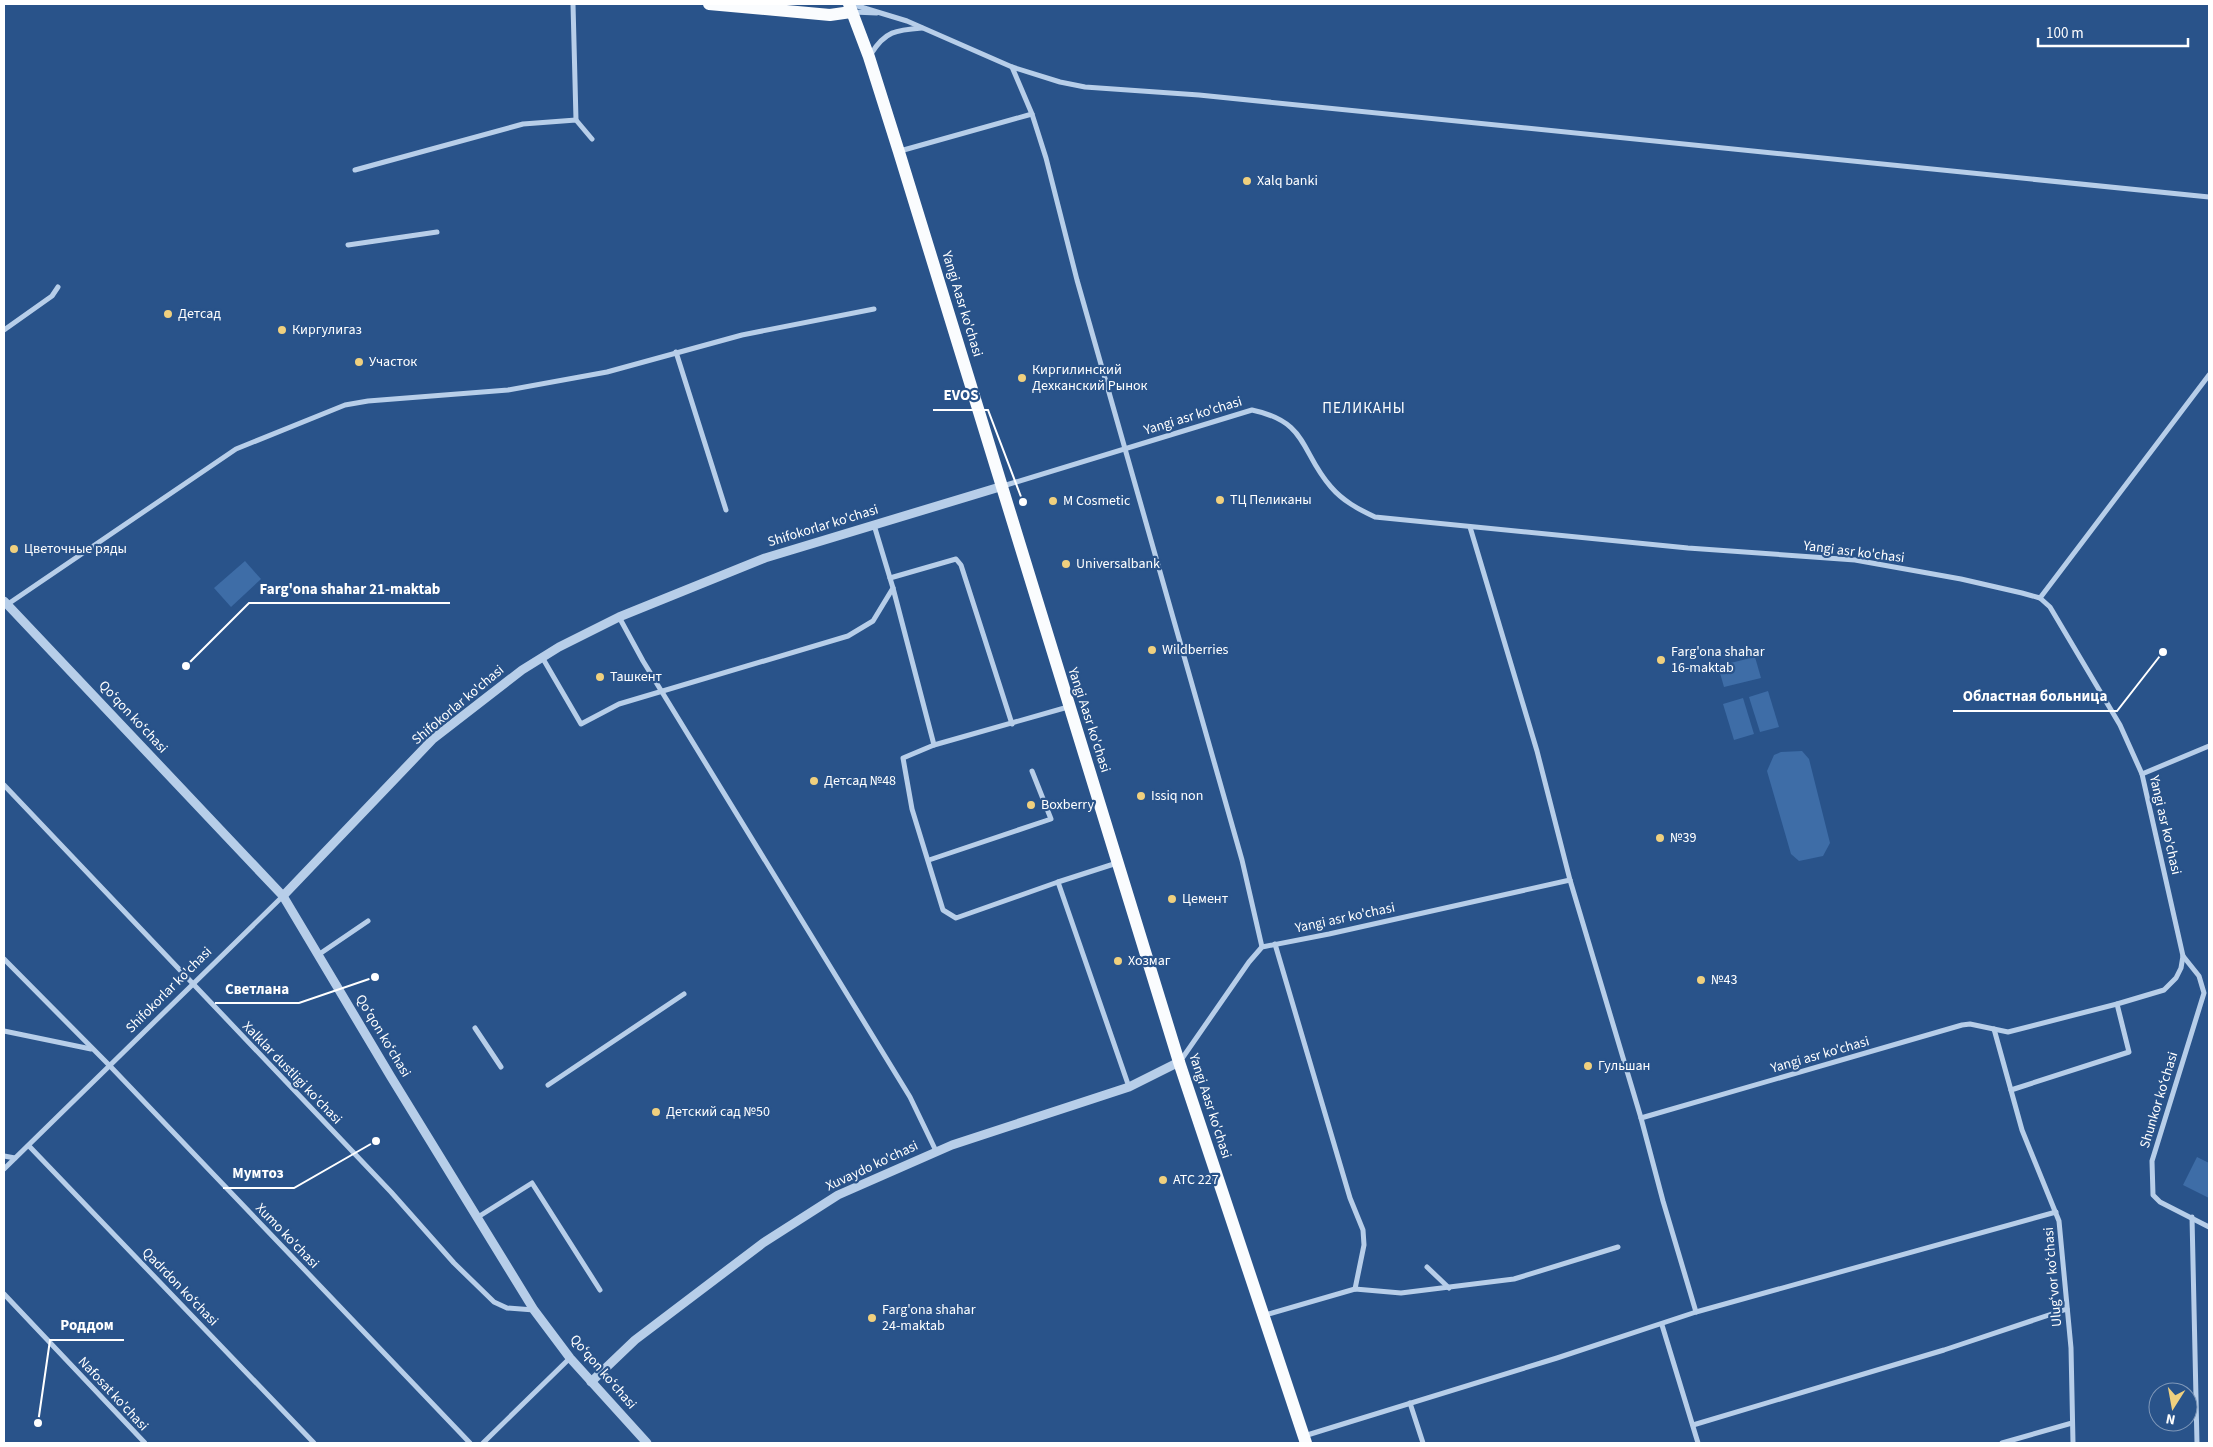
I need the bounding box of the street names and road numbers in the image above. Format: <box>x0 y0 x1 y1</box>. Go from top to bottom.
street label: Yangi Aasr ko'chasi <box>936 248 988 359</box>
street label: Yangi asr ko'chasi <box>1141 392 1245 441</box>
street label: Shifokorlar ko'chasi <box>765 500 881 552</box>
street label: Yangi asr ko'chasi <box>1801 536 1906 568</box>
street label: Shifokorlar ko'chasi <box>408 660 508 750</box>
street label: Yangi Aasr ko'chasi <box>1062 664 1115 775</box>
street label: Qoʻqon koʻchasi <box>94 676 172 758</box>
street label: Yangi asr ko'chasi <box>2144 772 2186 877</box>
street label: Yangi asr ko'chasi <box>1292 898 1397 939</box>
street label: Shifokorlar ko'chasi <box>121 942 217 1038</box>
street label: Qoʻqon koʻchasi <box>350 991 416 1081</box>
street label: Xalklar dustligi ko'chasi <box>237 1017 347 1129</box>
street label: Yangi asr ko'chasi <box>1767 1031 1872 1079</box>
street label: Shunkor koʻchasi <box>2135 1049 2183 1151</box>
street label: Yangi Aasr ko'chasi <box>1183 1050 1236 1161</box>
street label: Xuvaydo ko'chasi <box>822 1136 922 1196</box>
street label: Xumo ko'chasi <box>251 1199 323 1273</box>
street label: Ulugʻvor koʻchasi <box>2039 1226 2067 1328</box>
street label: Qadrdon koʻchasi <box>137 1243 223 1331</box>
street label: Qoʻqon koʻchasi <box>565 1330 641 1414</box>
street label: Nafosat ko'chasi <box>73 1352 153 1436</box>

